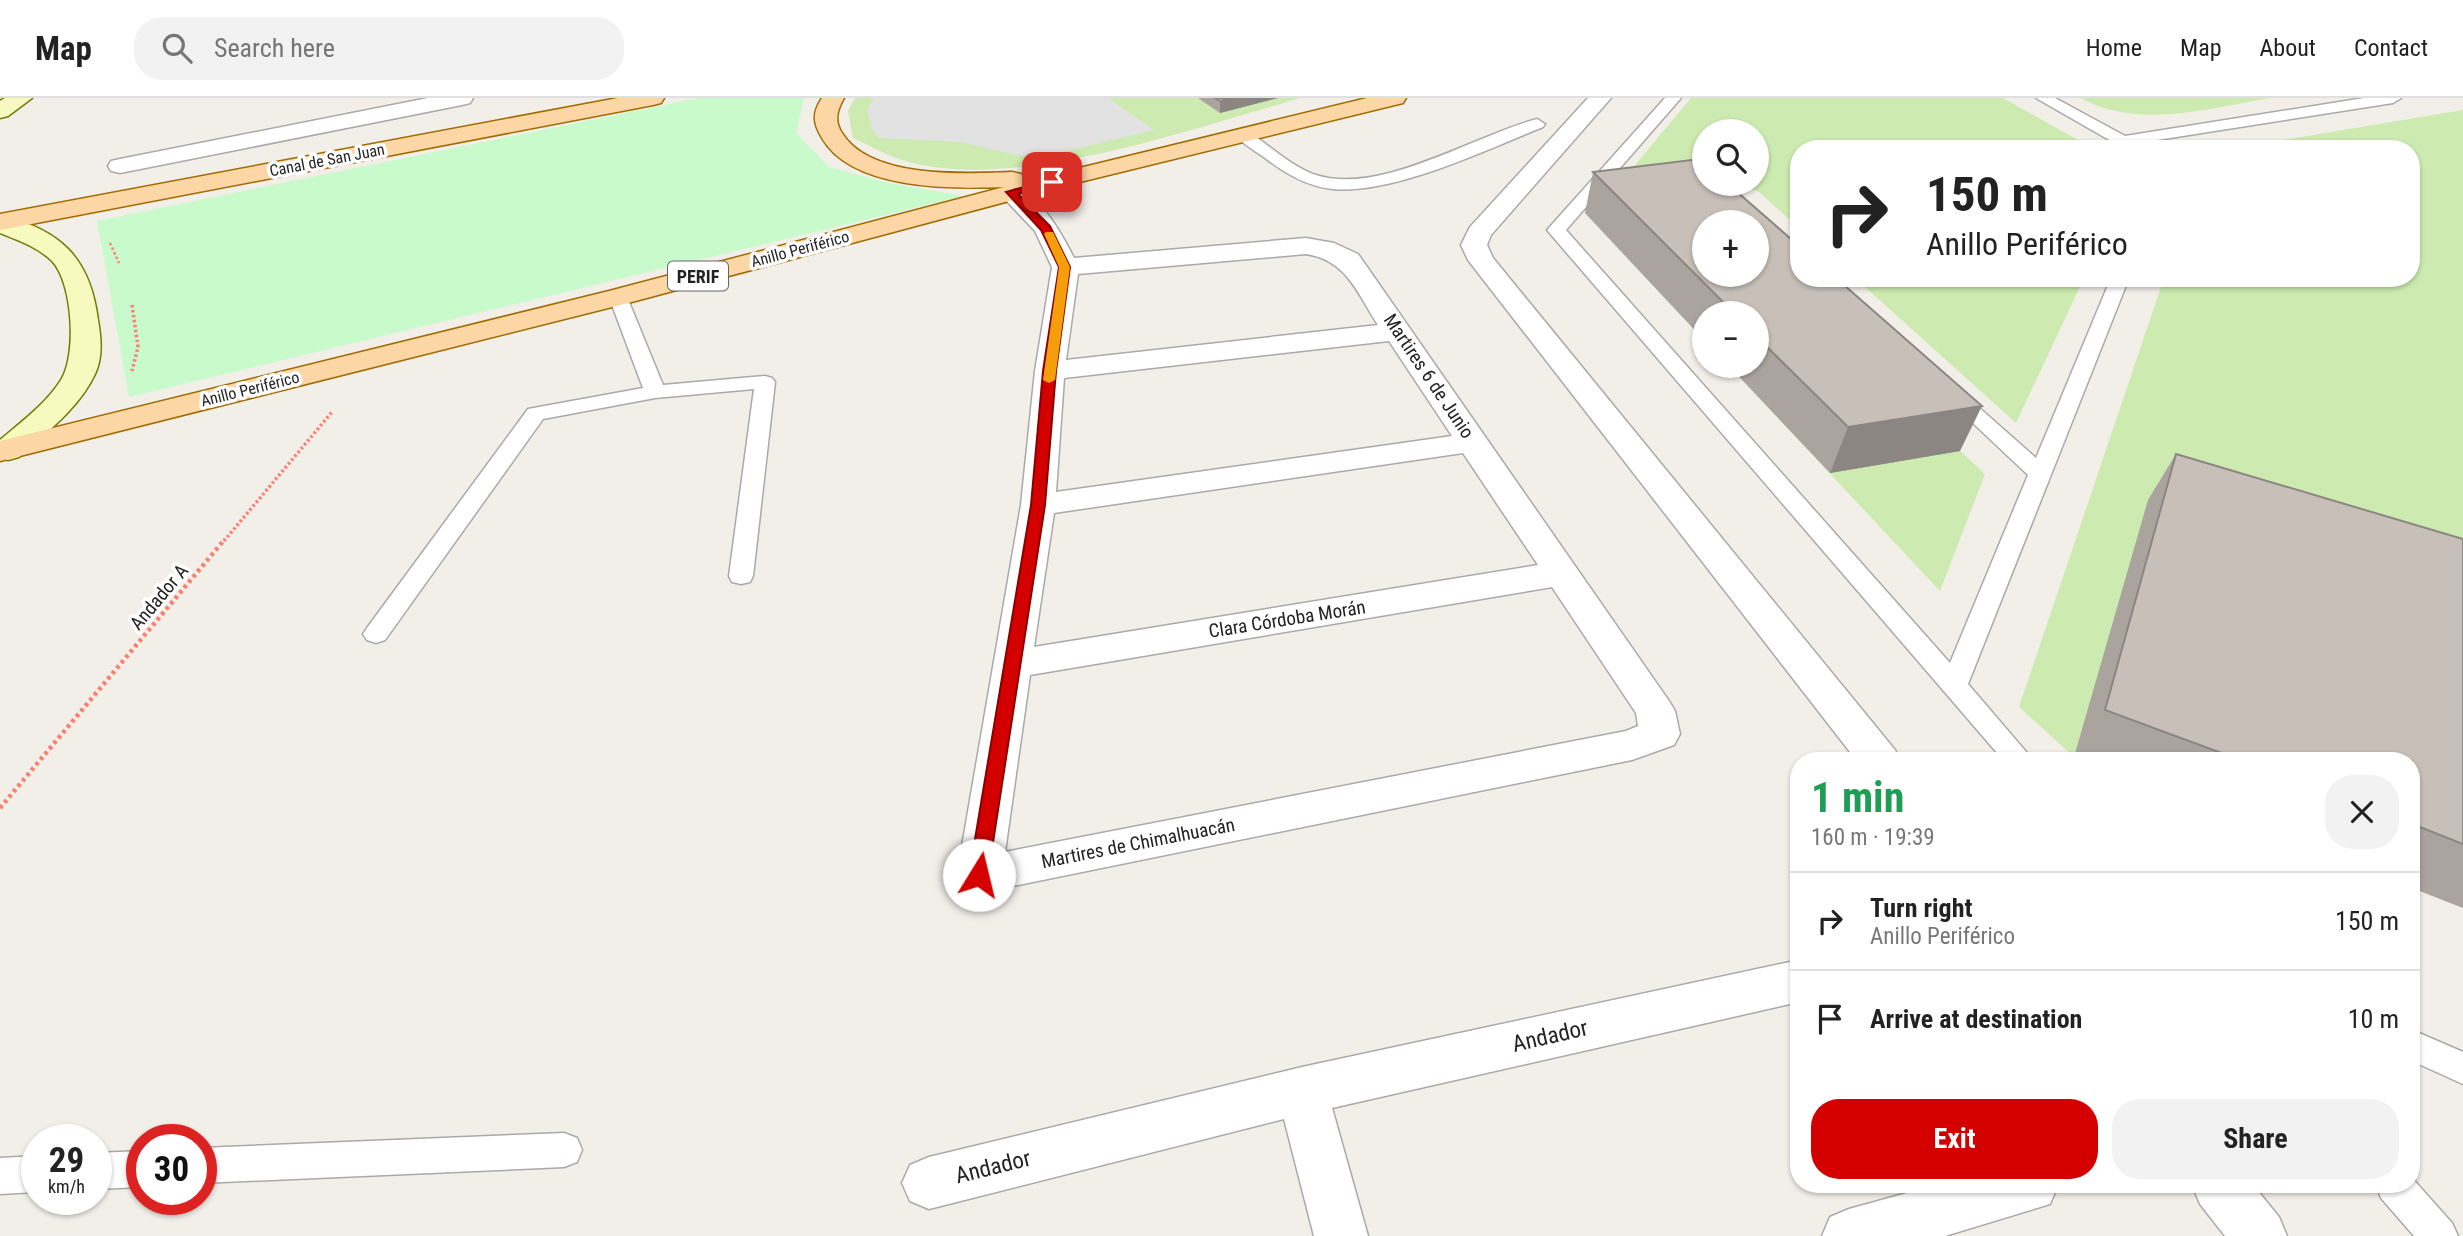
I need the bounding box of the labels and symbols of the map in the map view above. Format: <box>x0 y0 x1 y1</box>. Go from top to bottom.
street label: Canal de San Juan <box>268 140 386 180</box>
pin <box>1022 152 1082 212</box>
street label: Anillo Periférico <box>749 227 851 271</box>
road number: PERIF <box>668 261 728 290</box>
street label: Martires 6 de Junio <box>1379 309 1479 443</box>
street label: Anillo Periférico <box>199 368 301 410</box>
street label: Andador A <box>125 559 193 635</box>
street label: Clara Córdoba Morán <box>1207 595 1367 643</box>
street label: Martires de Chimalhuacán <box>1039 813 1237 873</box>
position arrow <box>942 838 1016 912</box>
street label: Andador <box>1510 1014 1590 1058</box>
speed limit sign: 30 <box>126 1124 217 1215</box>
street label: Andador <box>952 1145 1034 1189</box>

